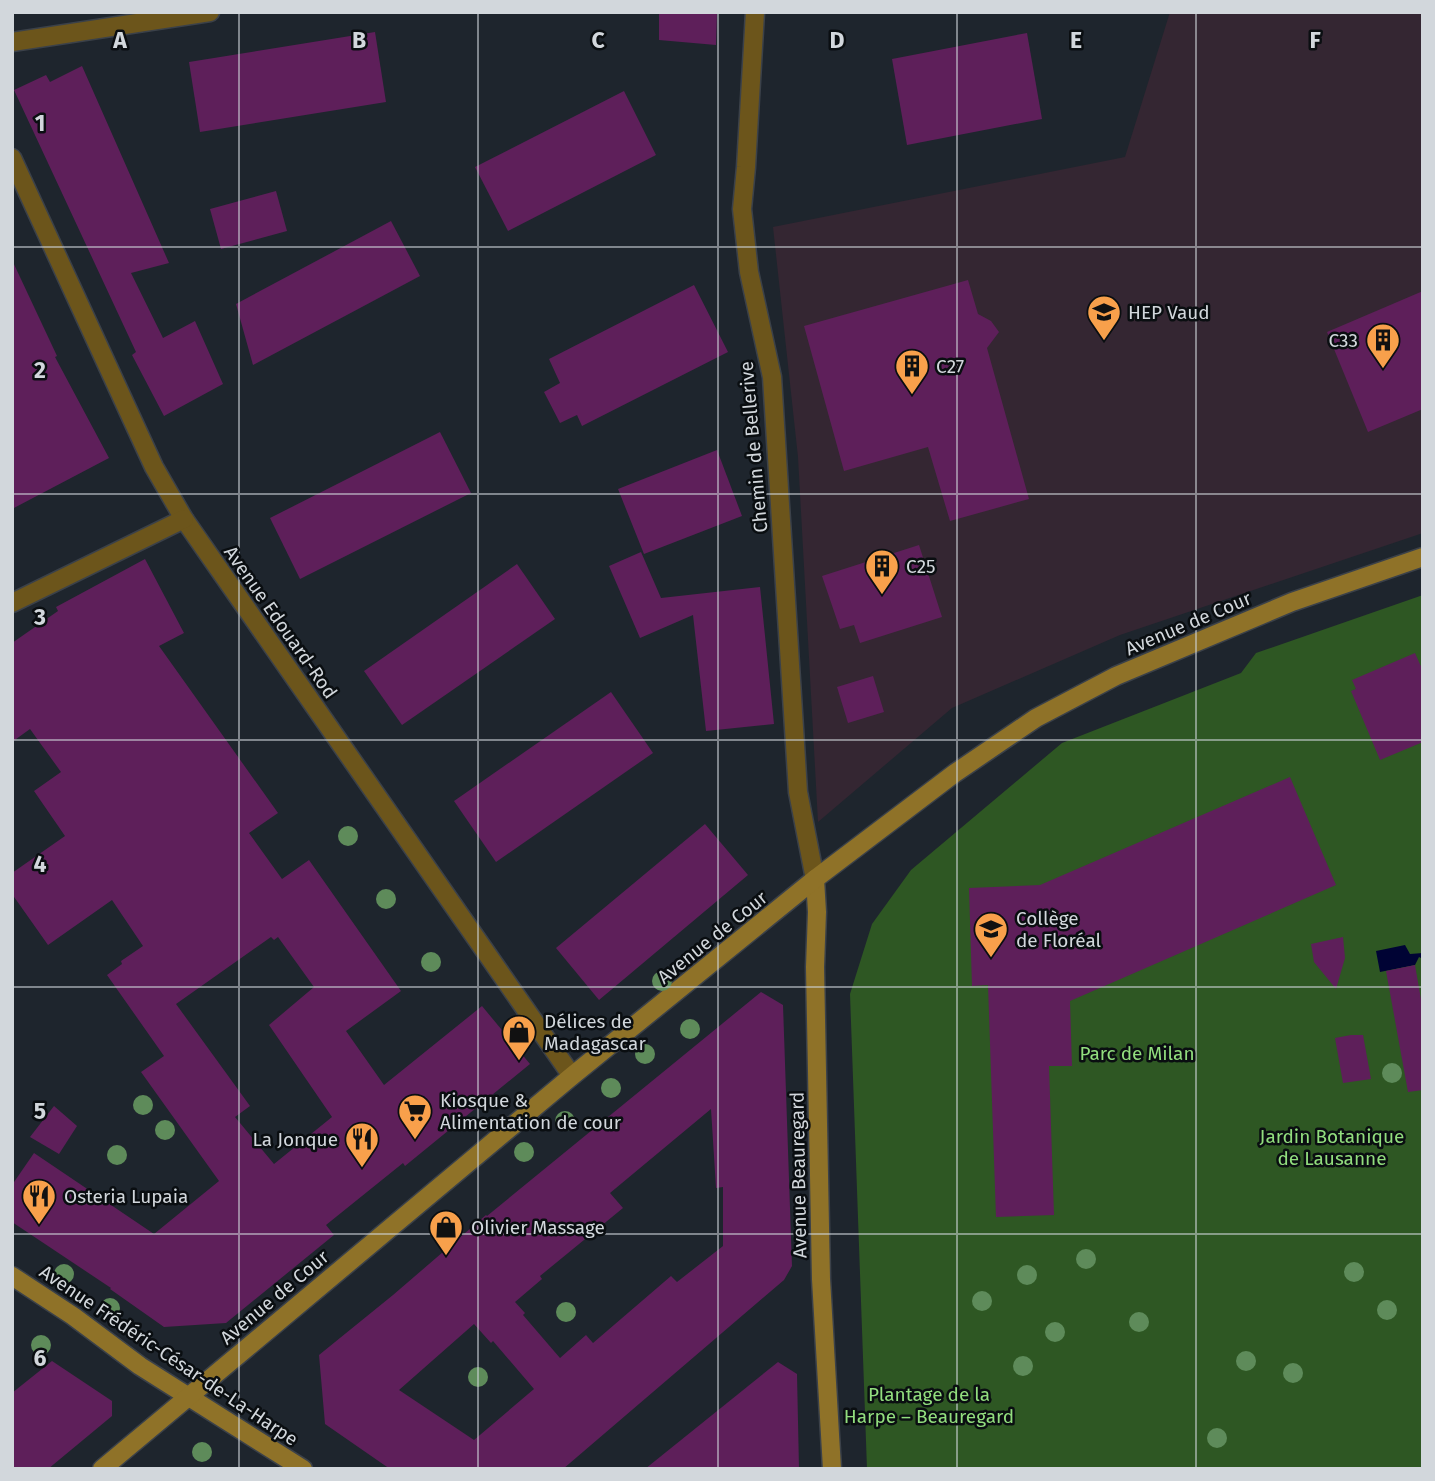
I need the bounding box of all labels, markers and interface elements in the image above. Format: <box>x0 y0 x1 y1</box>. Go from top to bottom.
text: A <box>112 26 127 54</box>
text: B <box>352 26 366 54</box>
text: C <box>591 26 605 54</box>
text: D <box>830 26 845 54</box>
text: E <box>1070 26 1082 54</box>
text: F <box>1309 26 1321 54</box>
text: 1 <box>35 109 45 137</box>
school or university icon: HEP Vaud <box>1085 293 1123 342</box>
place label: HEP Vaud <box>1128 301 1210 324</box>
building icon: C33 <box>1364 321 1402 370</box>
place label: C33 <box>1328 329 1358 352</box>
building icon: C27 <box>893 347 931 396</box>
place label: C27 <box>936 355 964 378</box>
text: 2 <box>34 356 46 384</box>
street label: Chemin de Bellerive <box>735 360 772 534</box>
street label: Avenue Edouard-Rod <box>219 541 342 703</box>
building icon: C25 <box>863 547 901 596</box>
place label: C25 <box>906 555 936 578</box>
street label: Avenue de Cour <box>1122 586 1255 660</box>
text: 3 <box>33 603 46 631</box>
text: 4 <box>34 850 47 878</box>
street label: Avenue de Cour <box>653 886 772 989</box>
place label: Collège de Floréal <box>1016 907 1102 952</box>
school or university icon: Collège de Floréal <box>972 910 1010 959</box>
place label: Délices de Madagascar <box>544 1010 646 1055</box>
shop icon: Délices de Madagascar <box>500 1013 538 1062</box>
park label: Parc de Milan <box>1079 1042 1195 1065</box>
place label: Kiosque & Alimentation de cour <box>440 1089 622 1134</box>
supermarket icon: Kiosque & Alimentation de cour <box>396 1092 434 1141</box>
street label: Avenue Beauregard <box>786 1092 811 1258</box>
text: 5 <box>34 1097 46 1125</box>
restaurant icon: La Jonque <box>343 1120 381 1169</box>
park label: Jardin Botanique de Lausanne <box>1260 1125 1404 1170</box>
place label: La Jonque <box>253 1128 338 1151</box>
restaurant icon: Osteria Lupaia <box>20 1177 58 1226</box>
place label: Osteria Lupaia <box>64 1185 188 1208</box>
shop icon: Olivier Massage <box>427 1208 465 1257</box>
place label: Olivier Massage <box>471 1216 605 1239</box>
street label: Avenue de Cour <box>215 1245 334 1349</box>
street label: Avenue Frédéric-César-de-La-Harpe <box>35 1260 302 1451</box>
text: 6 <box>34 1344 47 1372</box>
park label: Plantage de la Harpe – Beauregard <box>844 1383 1014 1428</box>

